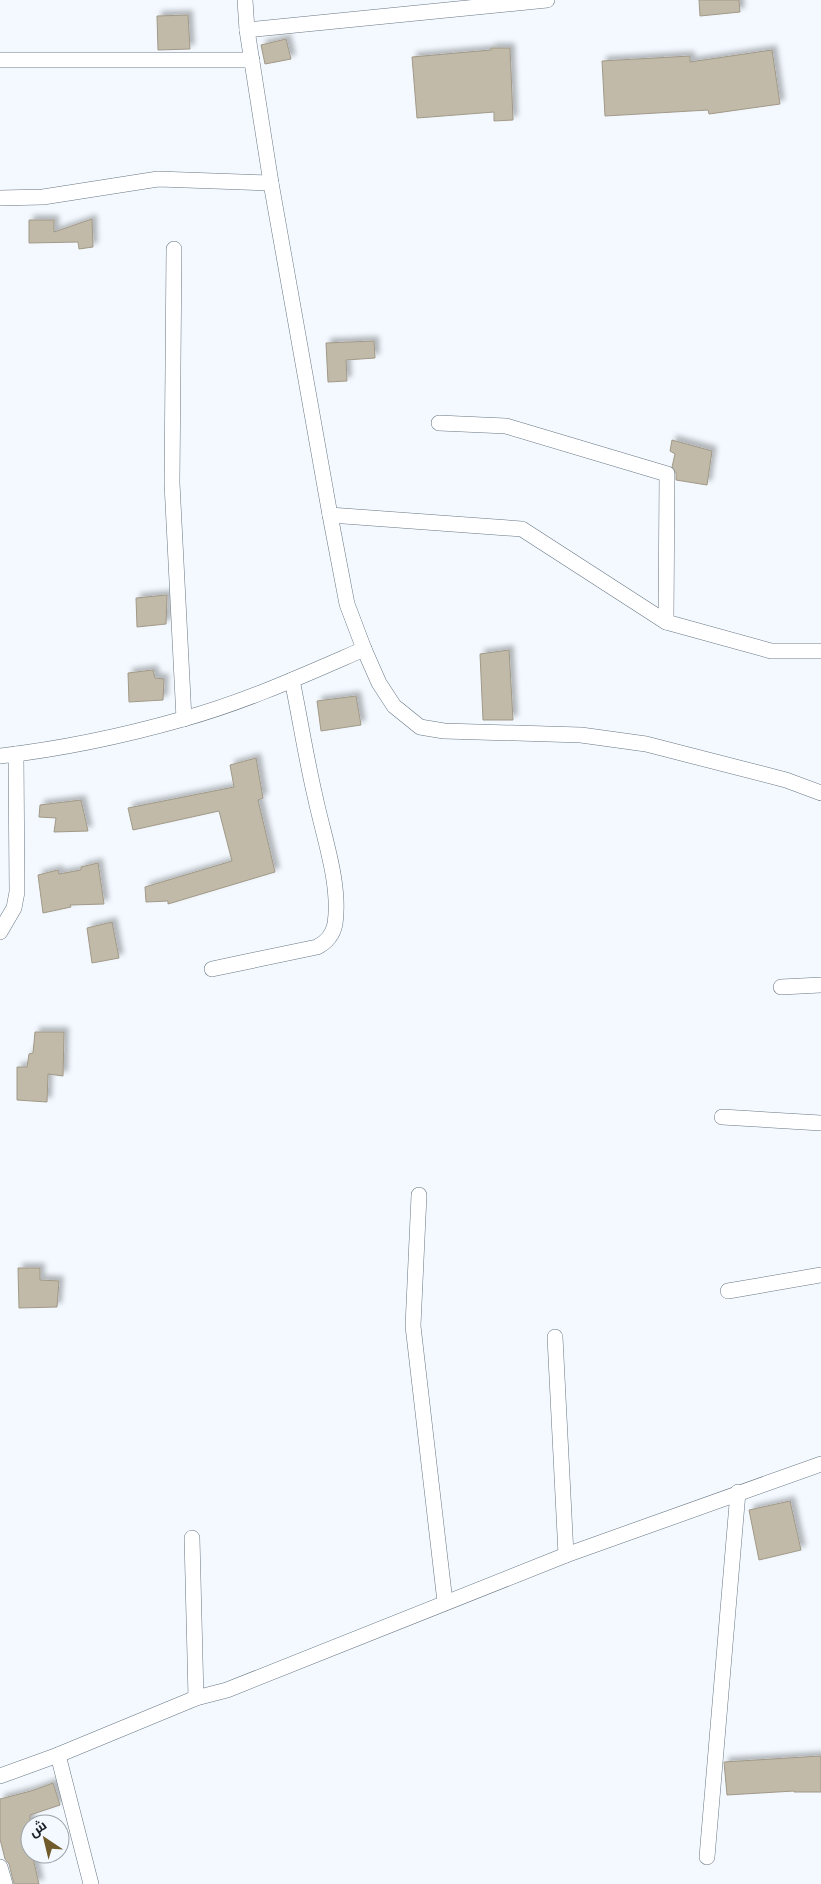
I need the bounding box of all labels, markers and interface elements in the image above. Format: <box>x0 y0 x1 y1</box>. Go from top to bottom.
north arrow <box>20 1814 70 1864</box>
text: ش <box>26 1817 51 1842</box>

